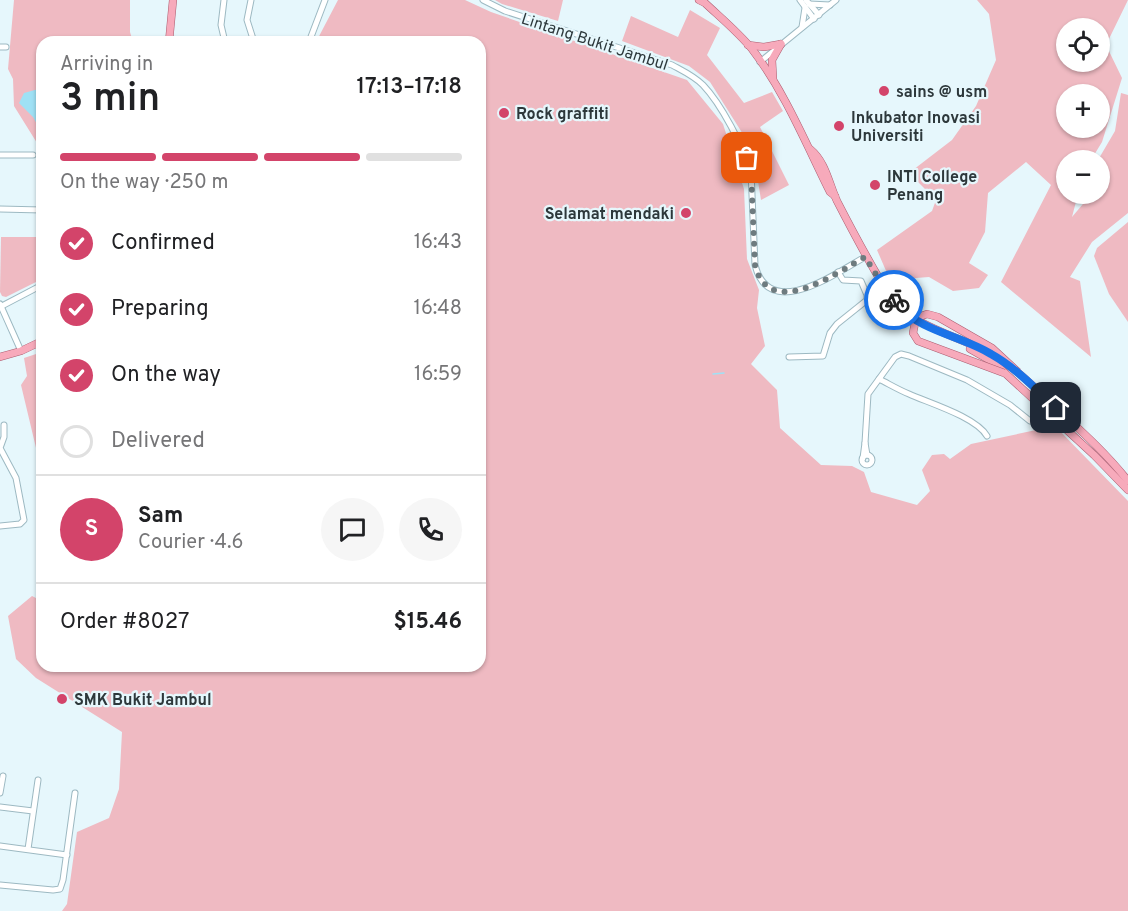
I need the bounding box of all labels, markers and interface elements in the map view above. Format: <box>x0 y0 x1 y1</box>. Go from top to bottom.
street label: Lintang Bukit Jambul <box>518 10 670 76</box>
map controls <box>1056 18 1110 204</box>
button: locate <box>1056 18 1110 72</box>
text: Arriving in <box>60 52 153 78</box>
text: 17:13–17:18 <box>357 74 462 101</box>
text: 3 min <box>60 76 160 125</box>
place label: sains @ usm <box>896 83 987 103</box>
marker: sains @ usm <box>877 84 891 98</box>
button: + <box>1056 84 1110 138</box>
place label: Rock graffiti <box>516 105 609 125</box>
marker: Rock graffiti <box>497 106 511 120</box>
place label: Inkubator Inovasi Universiti <box>851 109 980 147</box>
marker: Inkubator Inovasi Universiti <box>832 119 846 133</box>
pin <box>721 132 772 183</box>
icon: bag <box>730 141 763 174</box>
button: − <box>1056 150 1110 204</box>
place label: INTI College Penang <box>887 168 977 206</box>
text: On the way · 250 m <box>60 170 228 196</box>
marker: INTI College Penang <box>868 178 882 192</box>
place label: Selamat mendaki <box>545 205 674 225</box>
marker: Selamat mendaki <box>679 206 693 220</box>
icon: check <box>60 227 93 260</box>
text: Confirmed <box>111 230 215 257</box>
text: 16:43 <box>414 230 462 256</box>
courier <box>864 270 924 330</box>
icon: bike <box>878 284 911 317</box>
icon: check <box>60 293 93 326</box>
text: Preparing <box>111 296 209 323</box>
text: 16:48 <box>413 296 462 322</box>
icon: check <box>60 359 93 392</box>
text: On the way <box>111 362 221 389</box>
text: 16:59 <box>414 362 462 388</box>
pin <box>1030 382 1081 433</box>
icon: home <box>1039 391 1072 424</box>
text: Delivered <box>111 428 205 455</box>
button: chat <box>321 498 384 561</box>
button: phone <box>399 498 462 561</box>
text: Sam <box>138 503 183 530</box>
text: S <box>85 516 98 543</box>
text: Courier · 4.6 <box>138 530 243 556</box>
text: Order #8027 <box>60 609 189 636</box>
text: $15.46 <box>393 609 462 636</box>
place label: SMK Bukit Jambul <box>74 691 212 711</box>
marker: SMK Bukit Jambul <box>55 692 69 706</box>

